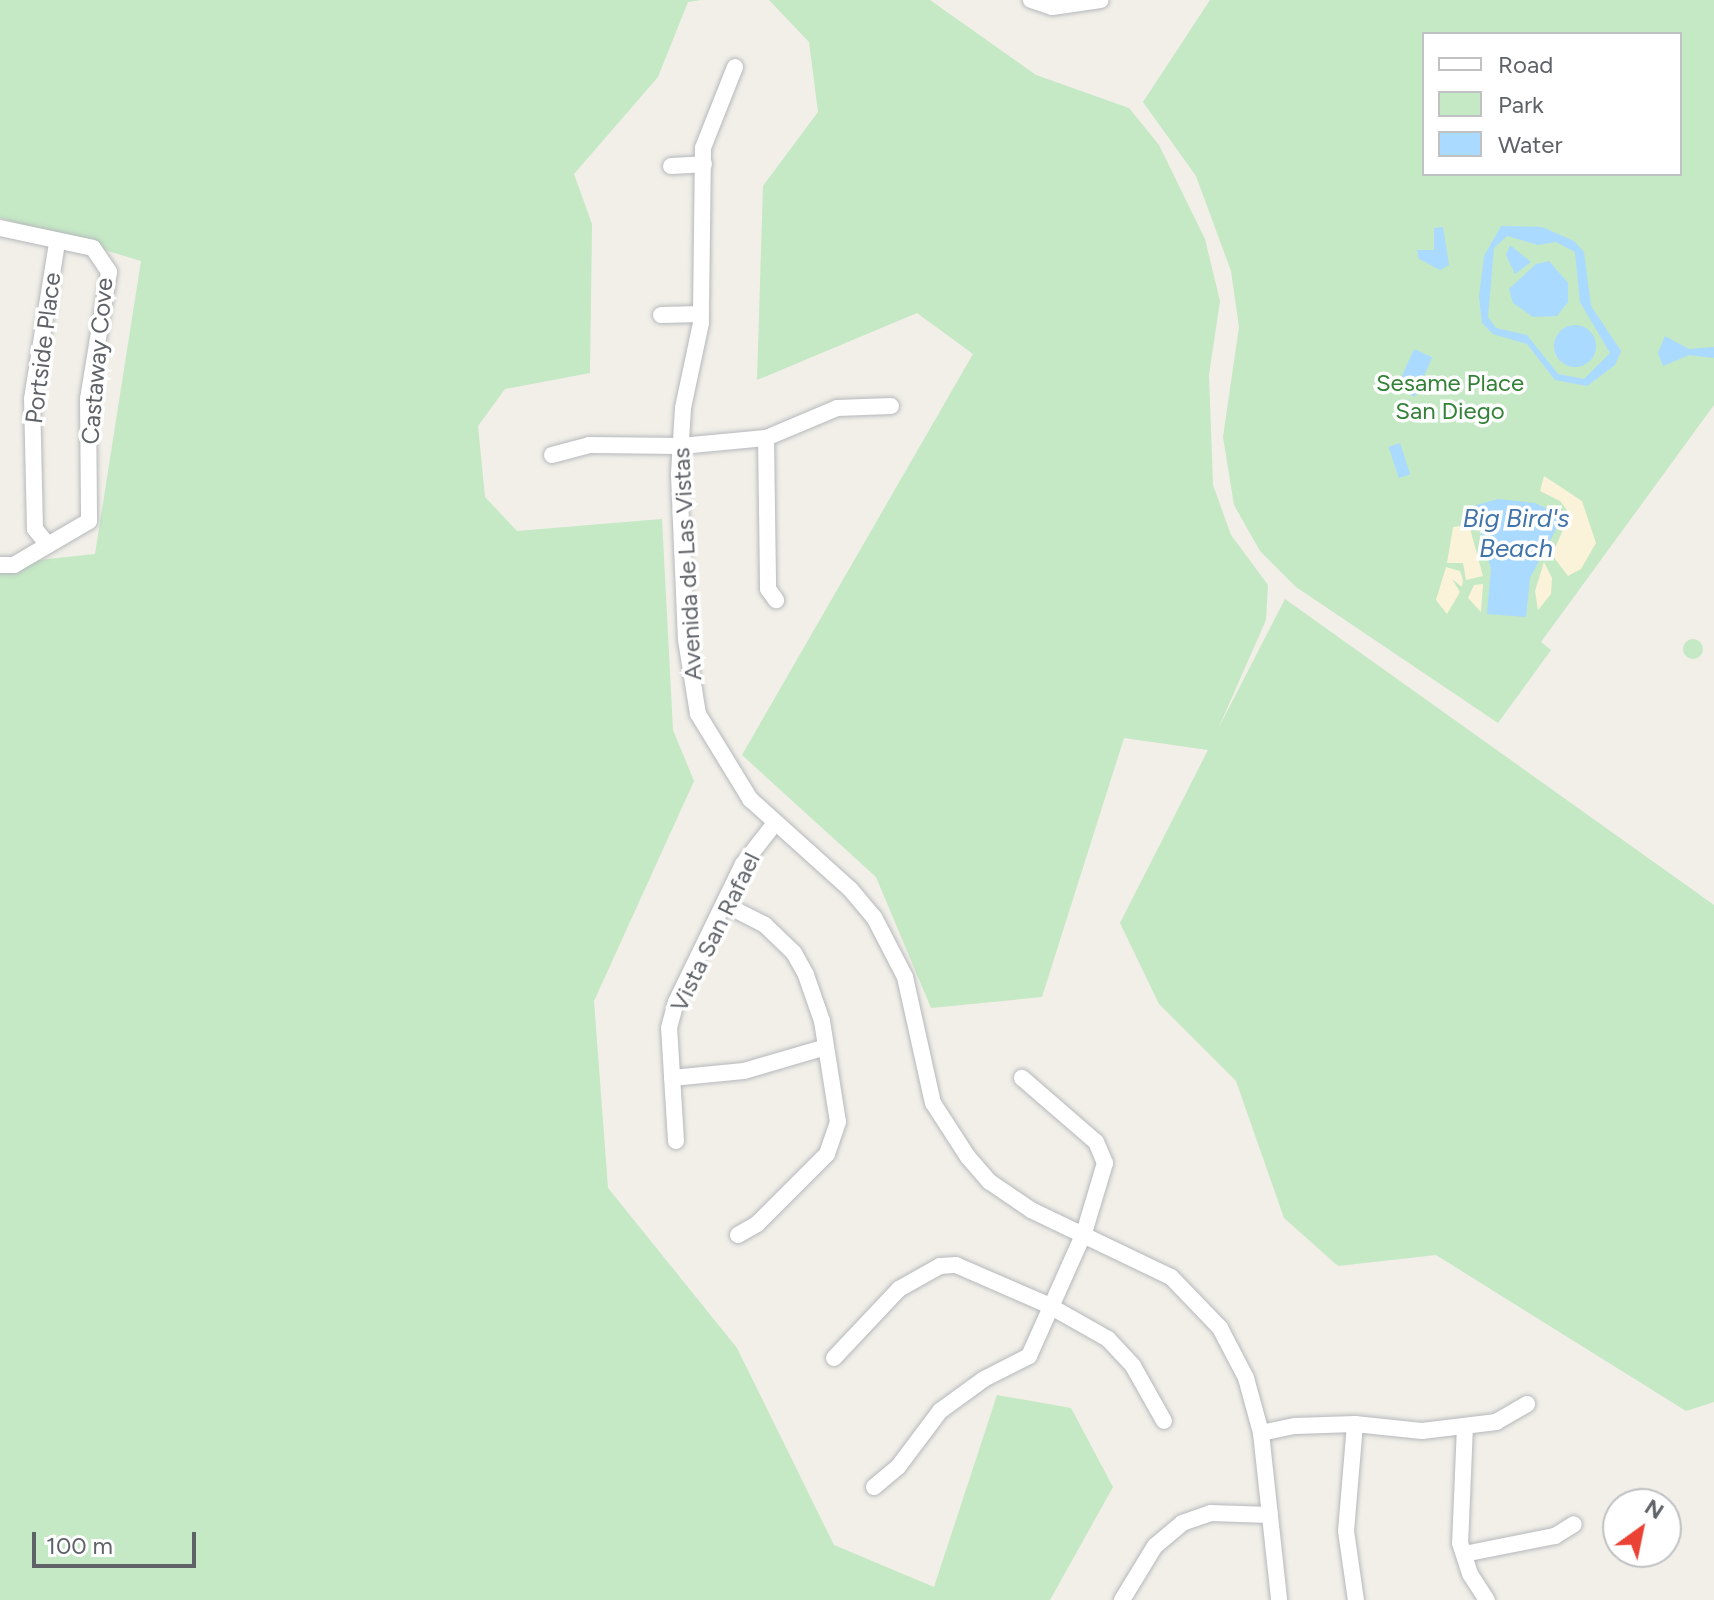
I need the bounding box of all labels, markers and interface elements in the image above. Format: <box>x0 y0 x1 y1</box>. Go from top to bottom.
legend <box>1422 32 1682 176</box>
text: Road <box>1498 50 1553 79</box>
text: Park <box>1498 90 1544 119</box>
text: Water <box>1498 130 1563 159</box>
street label: Portside Place <box>19 271 67 425</box>
street label: Castaway Cove <box>75 276 119 446</box>
park label: Sesame Place San Diego <box>1376 369 1524 425</box>
street label: Avenida de Las Vistas <box>667 447 707 681</box>
water label: Big Bird's Beach <box>1462 503 1570 564</box>
street label: Vista San Rafael <box>664 848 766 1016</box>
north arrow <box>1602 1488 1682 1568</box>
text: N <box>1640 1493 1669 1525</box>
scale bar <box>36 1516 200 1566</box>
text: 100 m <box>46 1531 113 1560</box>

